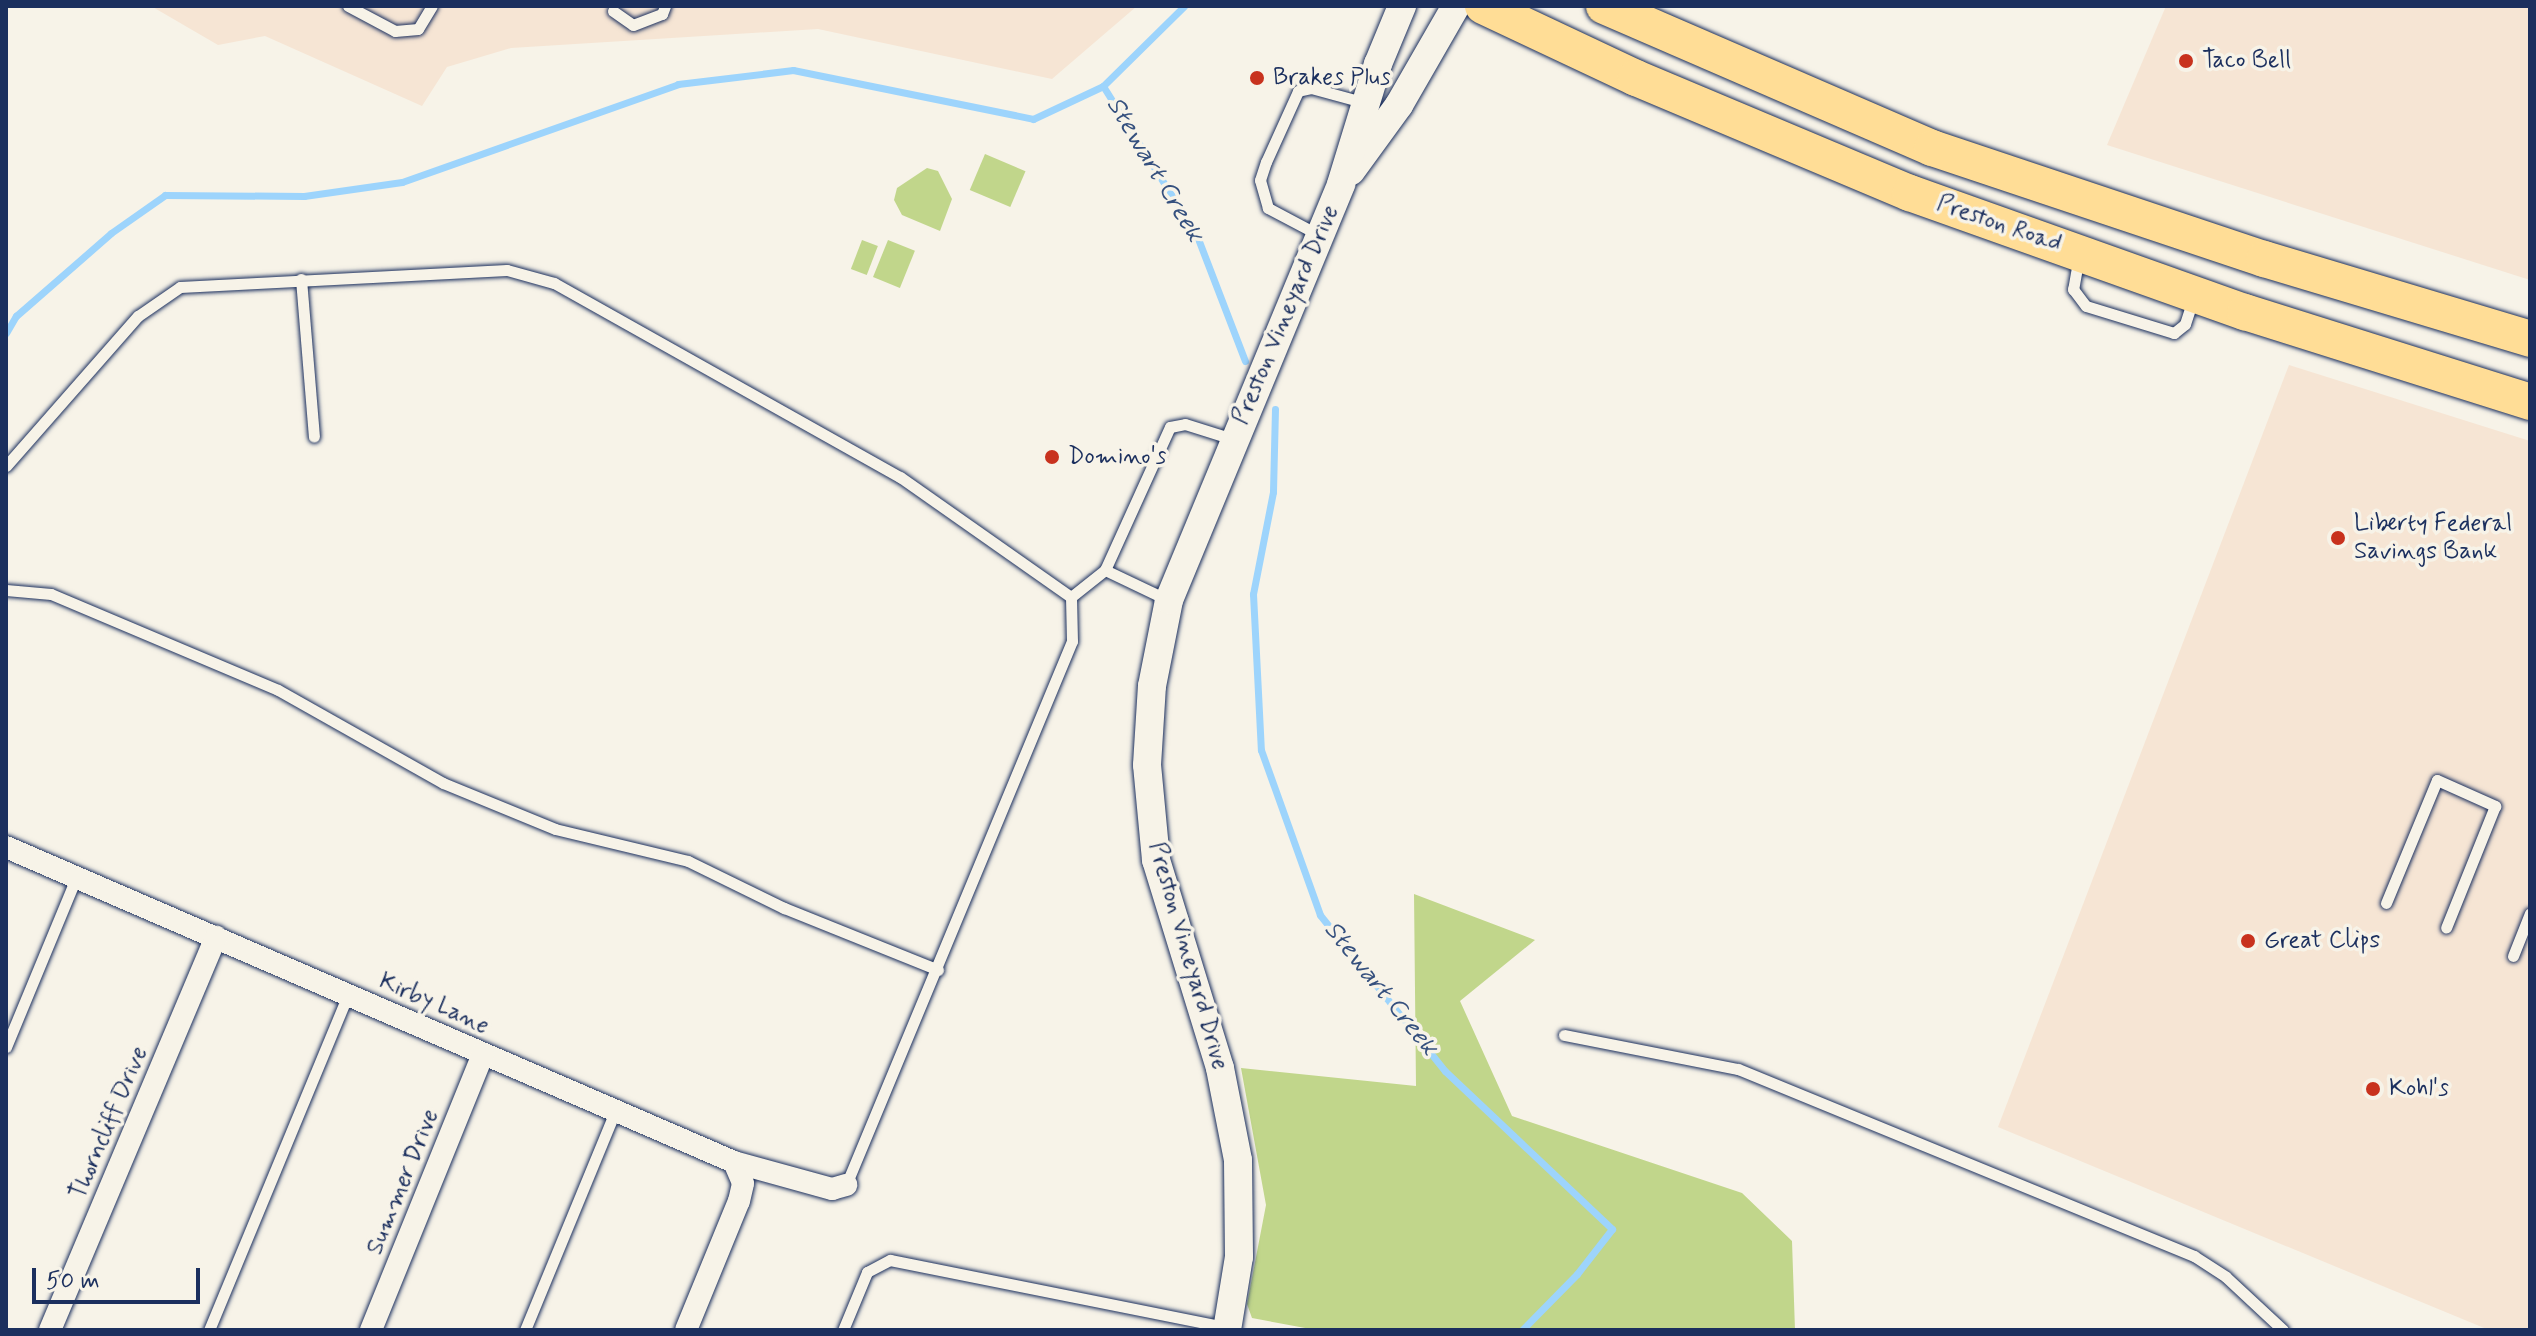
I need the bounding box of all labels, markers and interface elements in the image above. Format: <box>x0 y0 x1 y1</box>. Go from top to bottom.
place label: Taco Bell <box>2202 47 2290 75</box>
marker: Taco Bell <box>2177 52 2195 70</box>
place label: Brakes Plus <box>1273 64 1391 92</box>
marker: Brakes Plus <box>1248 69 1266 87</box>
water label: Stewart Creek <box>1099 92 1209 248</box>
street label: Preston Road <box>1934 190 2064 258</box>
street label: Preston Vineyard Drive <box>1228 203 1344 427</box>
place label: Domino's <box>1068 443 1166 471</box>
marker: Domino's <box>1043 448 1061 466</box>
place label: Liberty Federal Savings Bank <box>2354 510 2512 566</box>
marker: Liberty Federal Savings Bank <box>2329 529 2347 547</box>
street label: Preston Vineyard Drive <box>1142 841 1234 1071</box>
water label: Stewart Creek <box>1317 916 1443 1062</box>
place label: Great Clips <box>2264 927 2380 955</box>
marker: Great Clips <box>2239 932 2257 950</box>
street label: Kirby Lane <box>376 968 492 1040</box>
street label: Thorncliff Drive <box>64 1043 154 1203</box>
place label: Kohl's <box>2389 1075 2449 1103</box>
marker: Kohl's <box>2364 1080 2382 1098</box>
street label: Summer Drive <box>361 1106 445 1258</box>
scale bar <box>36 1252 204 1302</box>
text: 50 m <box>46 1266 100 1297</box>

